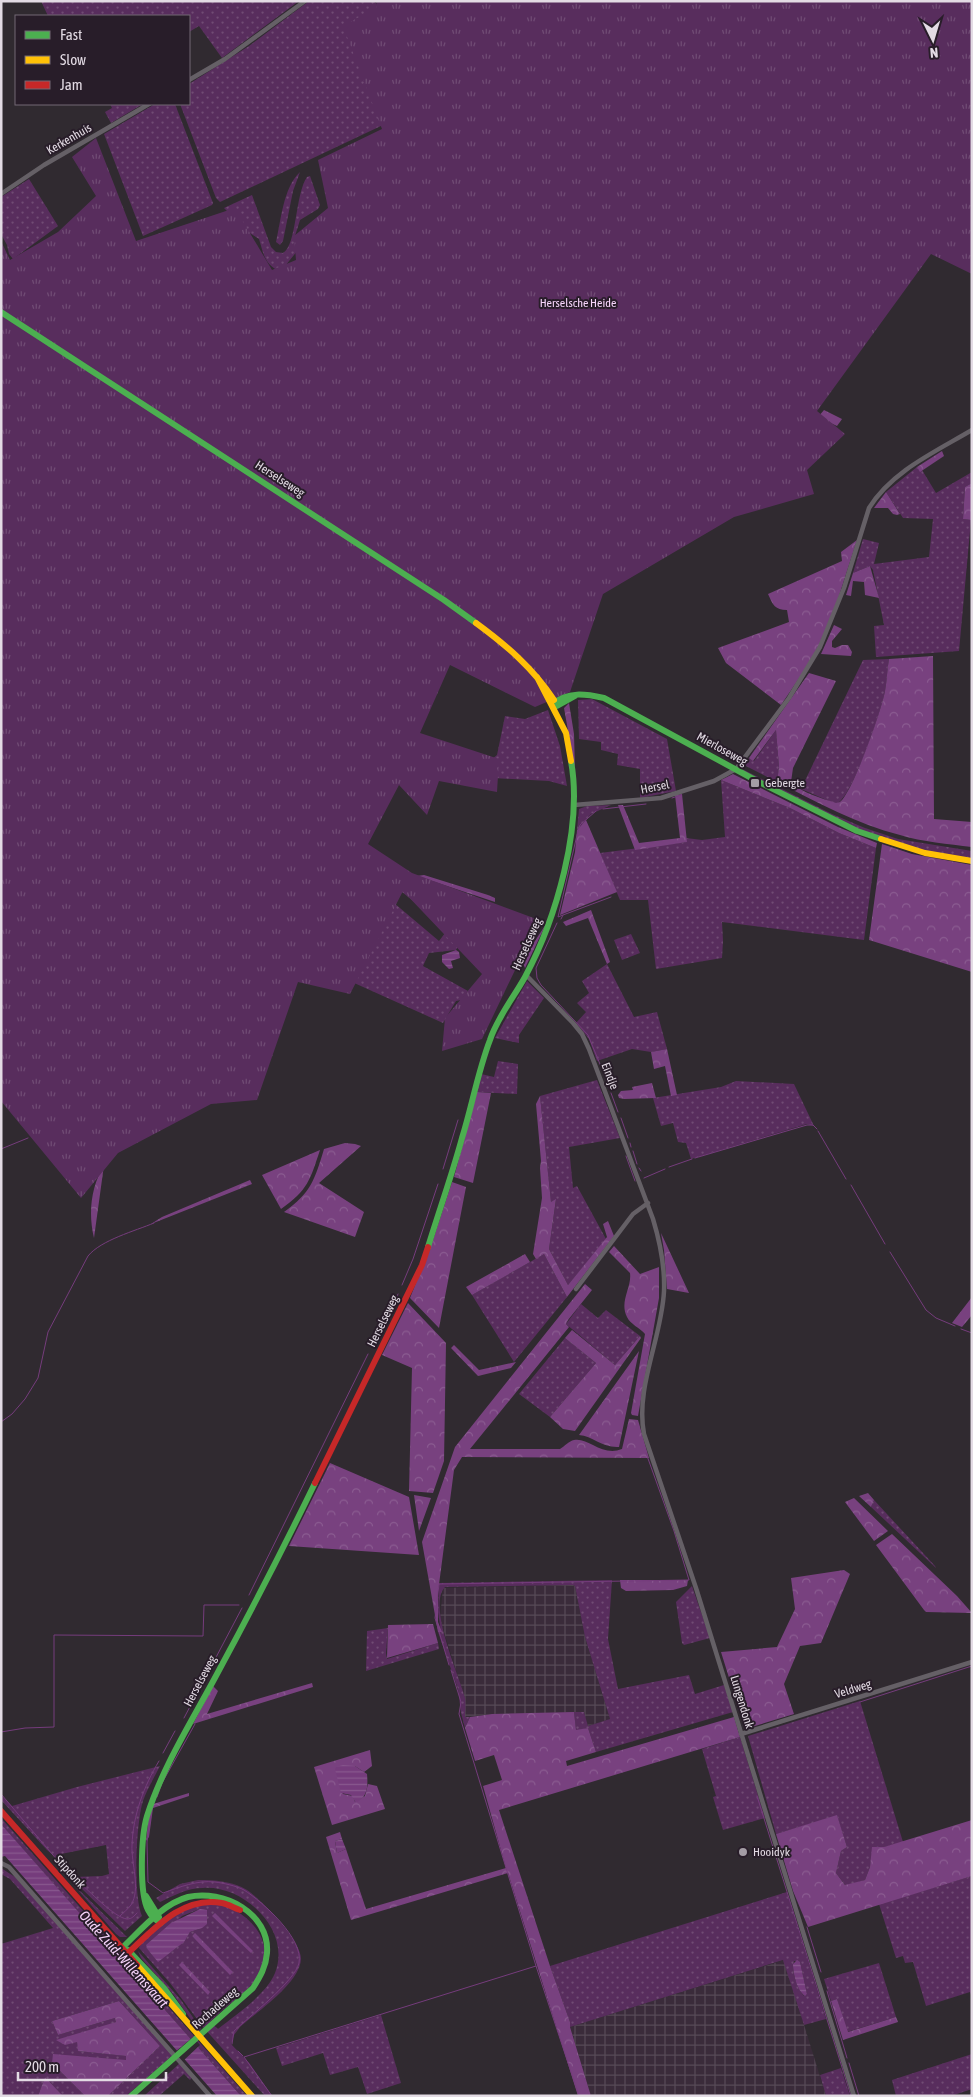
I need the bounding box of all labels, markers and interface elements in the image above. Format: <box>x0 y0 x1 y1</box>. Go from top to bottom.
legend <box>15 15 190 105</box>
north arrow <box>908 15 958 65</box>
text: Fast <box>60 26 82 43</box>
text: N <box>929 45 939 61</box>
text: Slow <box>60 51 86 68</box>
text: Jam <box>60 76 83 93</box>
street label: Kerkenhuis <box>44 121 94 157</box>
park label: Herselsche Heide <box>540 296 616 310</box>
street label: Herselseweg <box>253 458 308 501</box>
street label: Mierloseweg <box>694 729 750 769</box>
place label: Gebergte <box>765 776 805 790</box>
street label: Hersel <box>640 777 671 797</box>
marker: Gebergte <box>749 777 761 789</box>
street label: Herselseweg <box>509 915 545 972</box>
street label: Eindje <box>599 1061 621 1091</box>
street label: Herselseweg <box>364 1292 402 1349</box>
street label: Herselseweg <box>181 1652 220 1709</box>
street label: Lungendonk <box>727 1674 757 1731</box>
street label: Veldweg <box>833 1677 874 1701</box>
place label: Hooidyk <box>753 1845 791 1859</box>
marker: Hooidyk <box>737 1846 749 1858</box>
street label: Stipdonk <box>52 1853 89 1892</box>
water label: Oude Zuid-Willemsvaart <box>76 1907 172 2011</box>
street label: Rochadeweg <box>189 1984 241 2032</box>
scale bar <box>18 2050 165 2082</box>
text: 200 m <box>25 2058 59 2075</box>

